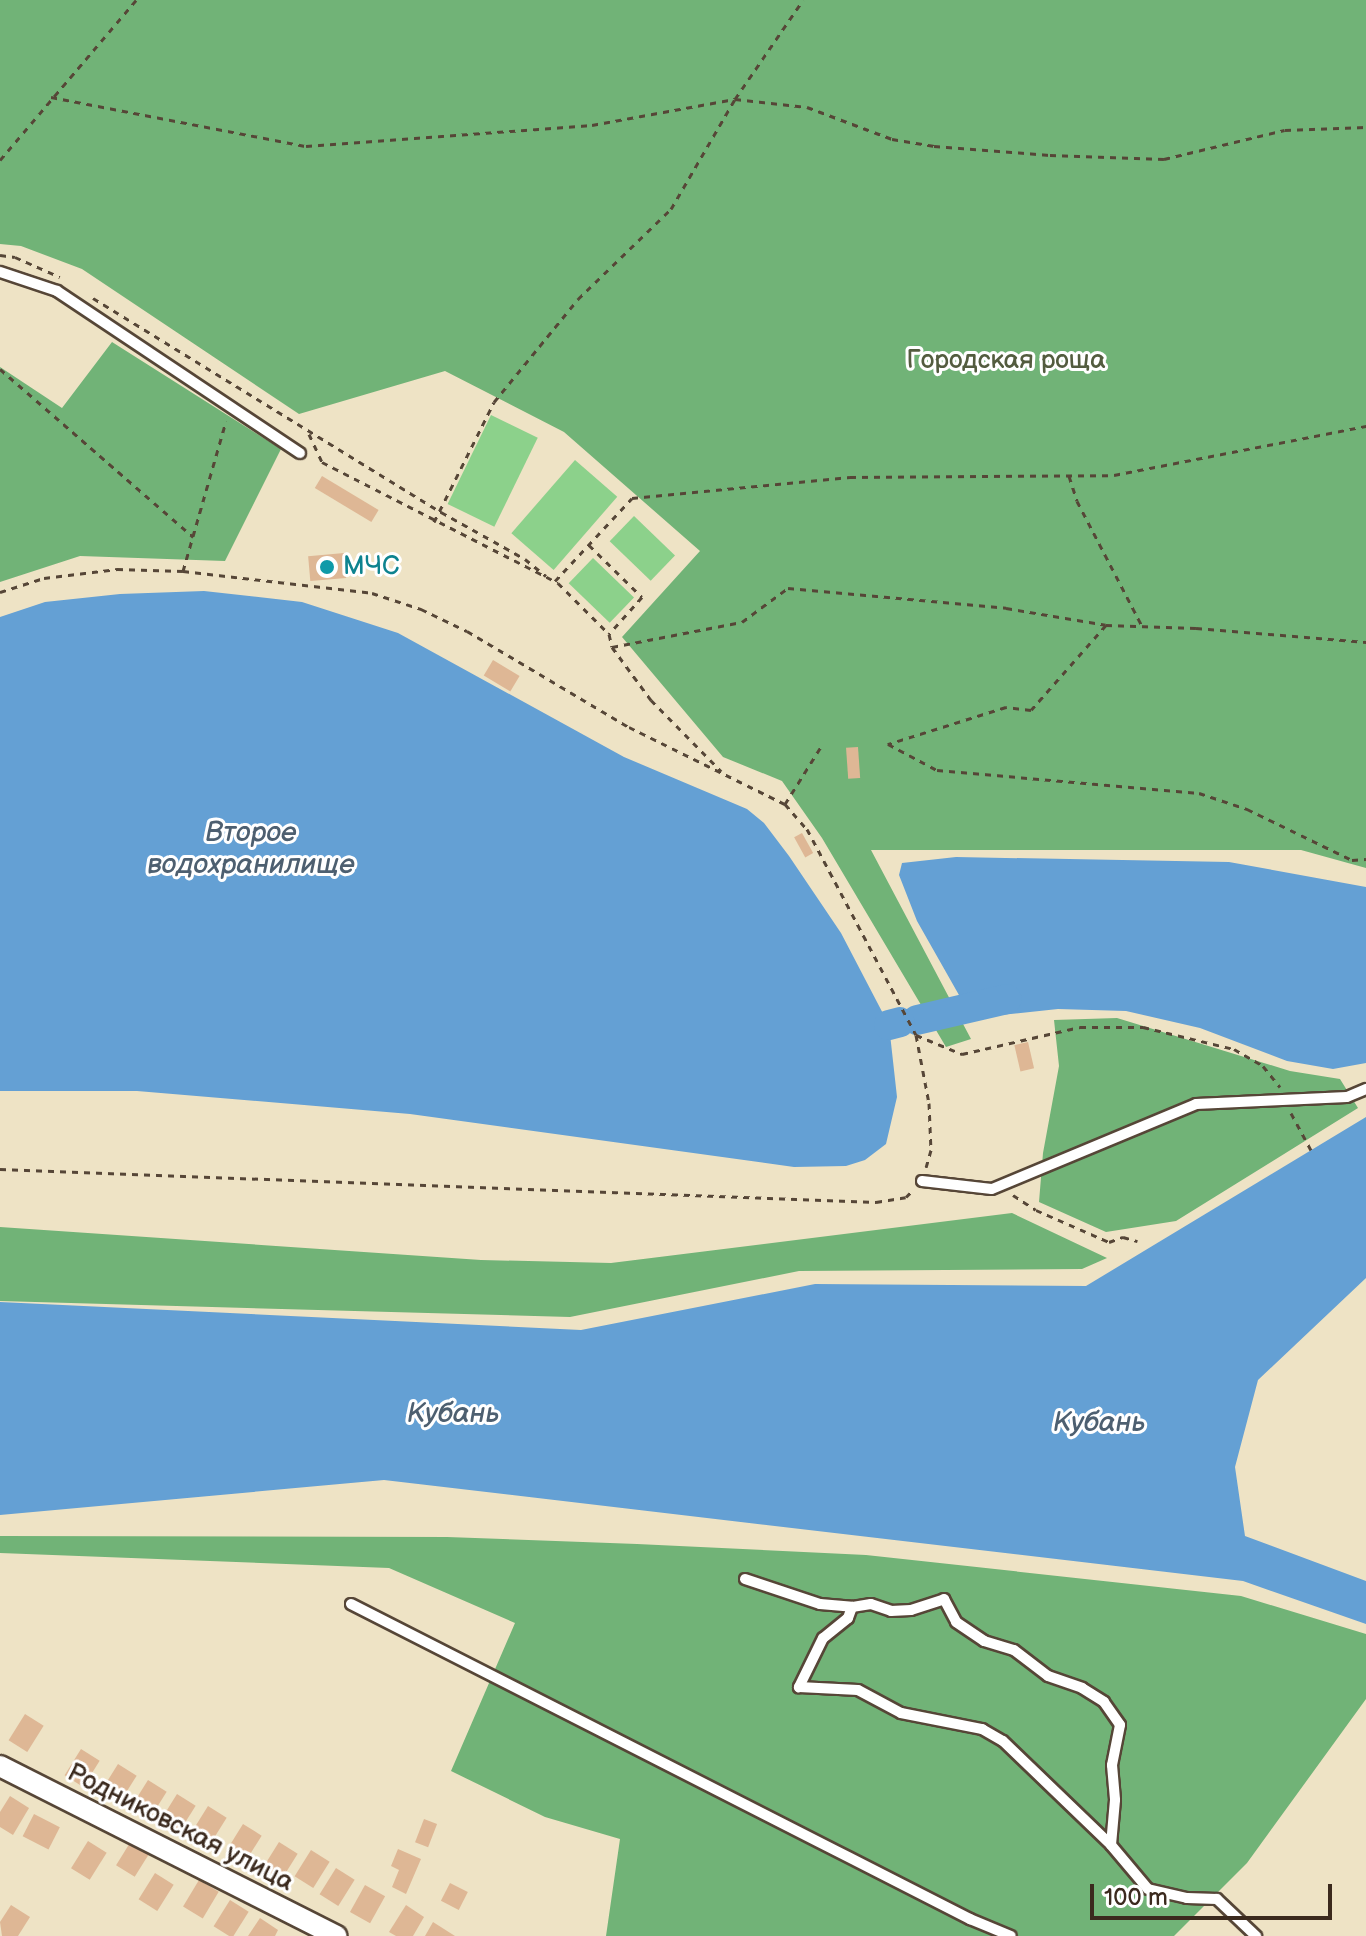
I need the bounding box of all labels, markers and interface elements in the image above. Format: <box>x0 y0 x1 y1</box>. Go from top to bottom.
park label: Городская роща <box>906 345 1106 377</box>
place label: МЧС <box>343 551 400 583</box>
marker: МЧС <box>318 558 336 576</box>
water label: Второе водохранилище <box>147 816 355 882</box>
water label: Кубань <box>407 1397 499 1431</box>
water label: Кубань <box>1053 1406 1145 1440</box>
street label: Родниковская улица <box>62 1757 298 1899</box>
scale bar <box>1094 1868 1336 1918</box>
text: 100 m <box>1104 1883 1168 1912</box>

